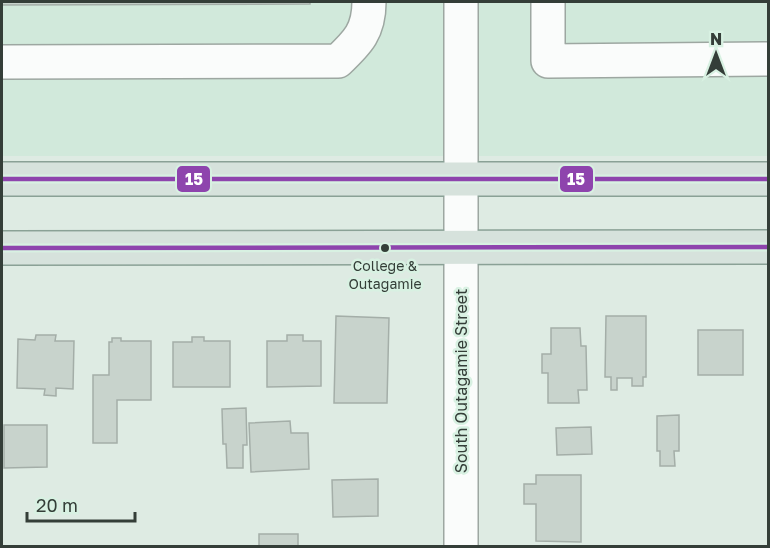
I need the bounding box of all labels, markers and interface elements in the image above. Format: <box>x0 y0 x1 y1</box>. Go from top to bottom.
north arrow <box>686 24 746 84</box>
text: N <box>710 29 722 49</box>
line badge: 15 <box>176 165 211 193</box>
line badge: 15 <box>559 165 594 193</box>
text: 15 <box>185 169 203 189</box>
text: 15 <box>567 169 585 189</box>
marker: College & Outagamie <box>379 242 391 254</box>
place label: College & Outagamie <box>348 257 422 292</box>
street label: South Outagamie Street <box>451 289 471 473</box>
scale bar <box>27 485 135 523</box>
text: 20 m <box>36 494 78 516</box>

